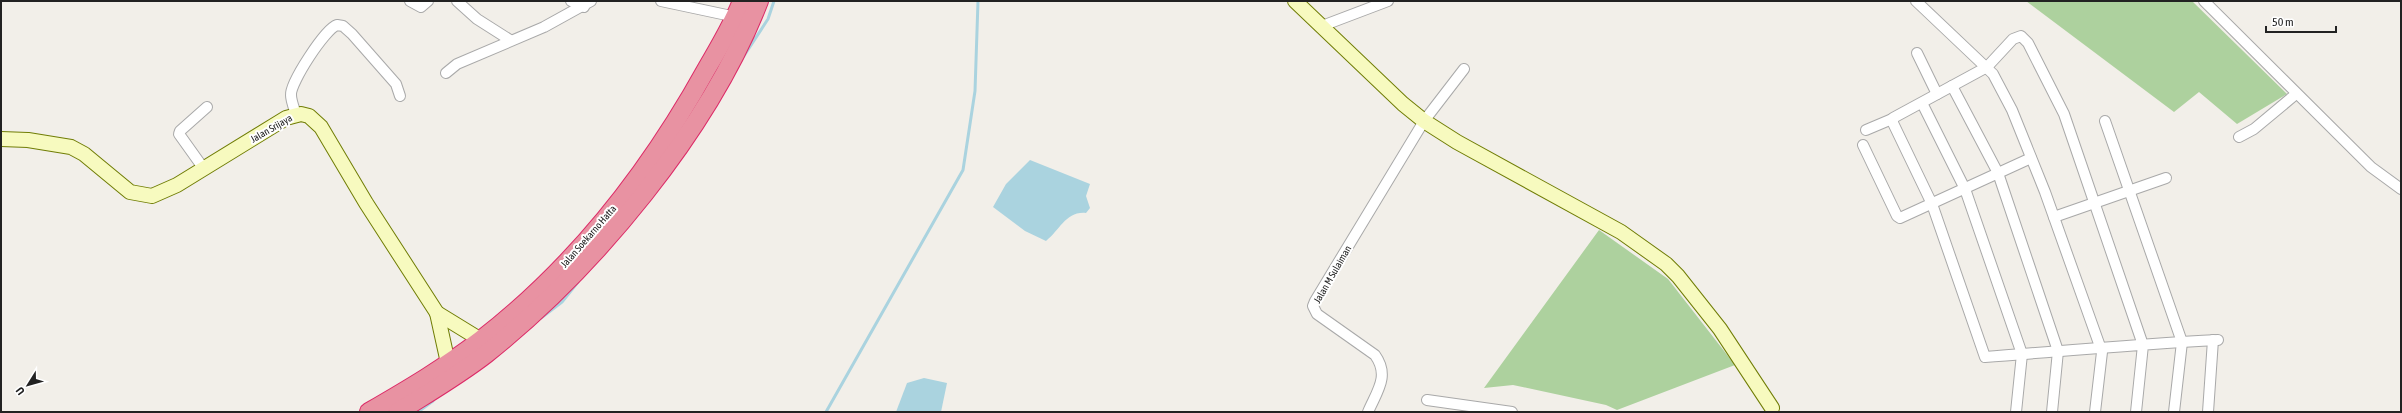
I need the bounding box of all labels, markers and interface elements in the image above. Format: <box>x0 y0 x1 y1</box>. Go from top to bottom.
scale bar <box>2266 8 2336 34</box>
text: 50 m <box>2272 15 2294 29</box>
street label: Jalan Srijaya <box>248 112 294 145</box>
street label: Jalan Soekarno Hatta <box>558 203 619 270</box>
street label: Jalan M Sulaiman <box>1311 243 1353 305</box>
north arrow <box>8 365 48 405</box>
text: U <box>13 385 27 397</box>

